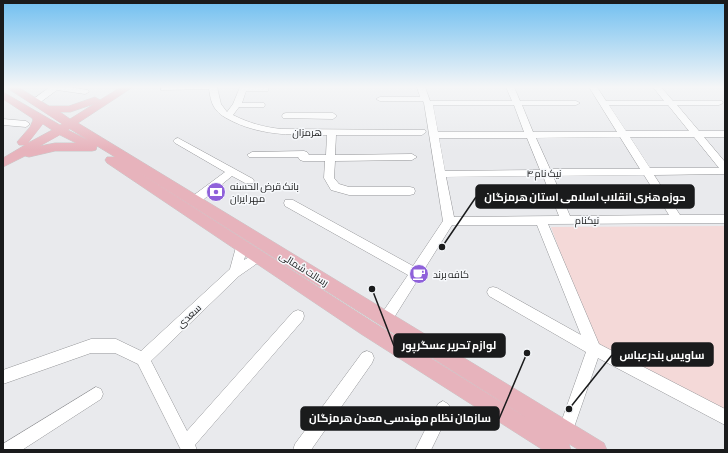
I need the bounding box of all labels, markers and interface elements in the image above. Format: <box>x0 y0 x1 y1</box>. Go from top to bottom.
street label: هرمزان <box>292 127 322 139</box>
street label: نیک نام ۴ <box>526 168 562 181</box>
bank icon: بانک قرض الحسنه مهر ایران <box>205 181 227 203</box>
place label: بانک قرض الحسنه مهر ایران <box>230 181 299 205</box>
callout: حوزه هنری انقلاب اسلامی استان هرمزگان <box>476 185 694 208</box>
text: حوزه هنری انقلاب اسلامی استان هرمزگان <box>484 191 686 205</box>
street label: نیکنام <box>575 215 599 228</box>
street label: رسالت شمالی <box>277 250 331 289</box>
cafe icon: کافه برند <box>408 263 430 285</box>
place label: کافه برند <box>433 269 469 280</box>
street label: سعدی <box>175 302 204 331</box>
callout: لوازم تحریر عسگرپور <box>394 334 505 357</box>
text: لوازم تحریر عسگرپور <box>401 339 496 354</box>
callout: ساویس بندرعباس <box>612 343 713 366</box>
text: ساویس بندرعباس <box>620 349 705 363</box>
callout: سازمان نظام مهندسی معدن هرمزگان <box>301 407 499 430</box>
text: سازمان نظام مهندسی معدن هرمزگان <box>309 412 491 426</box>

